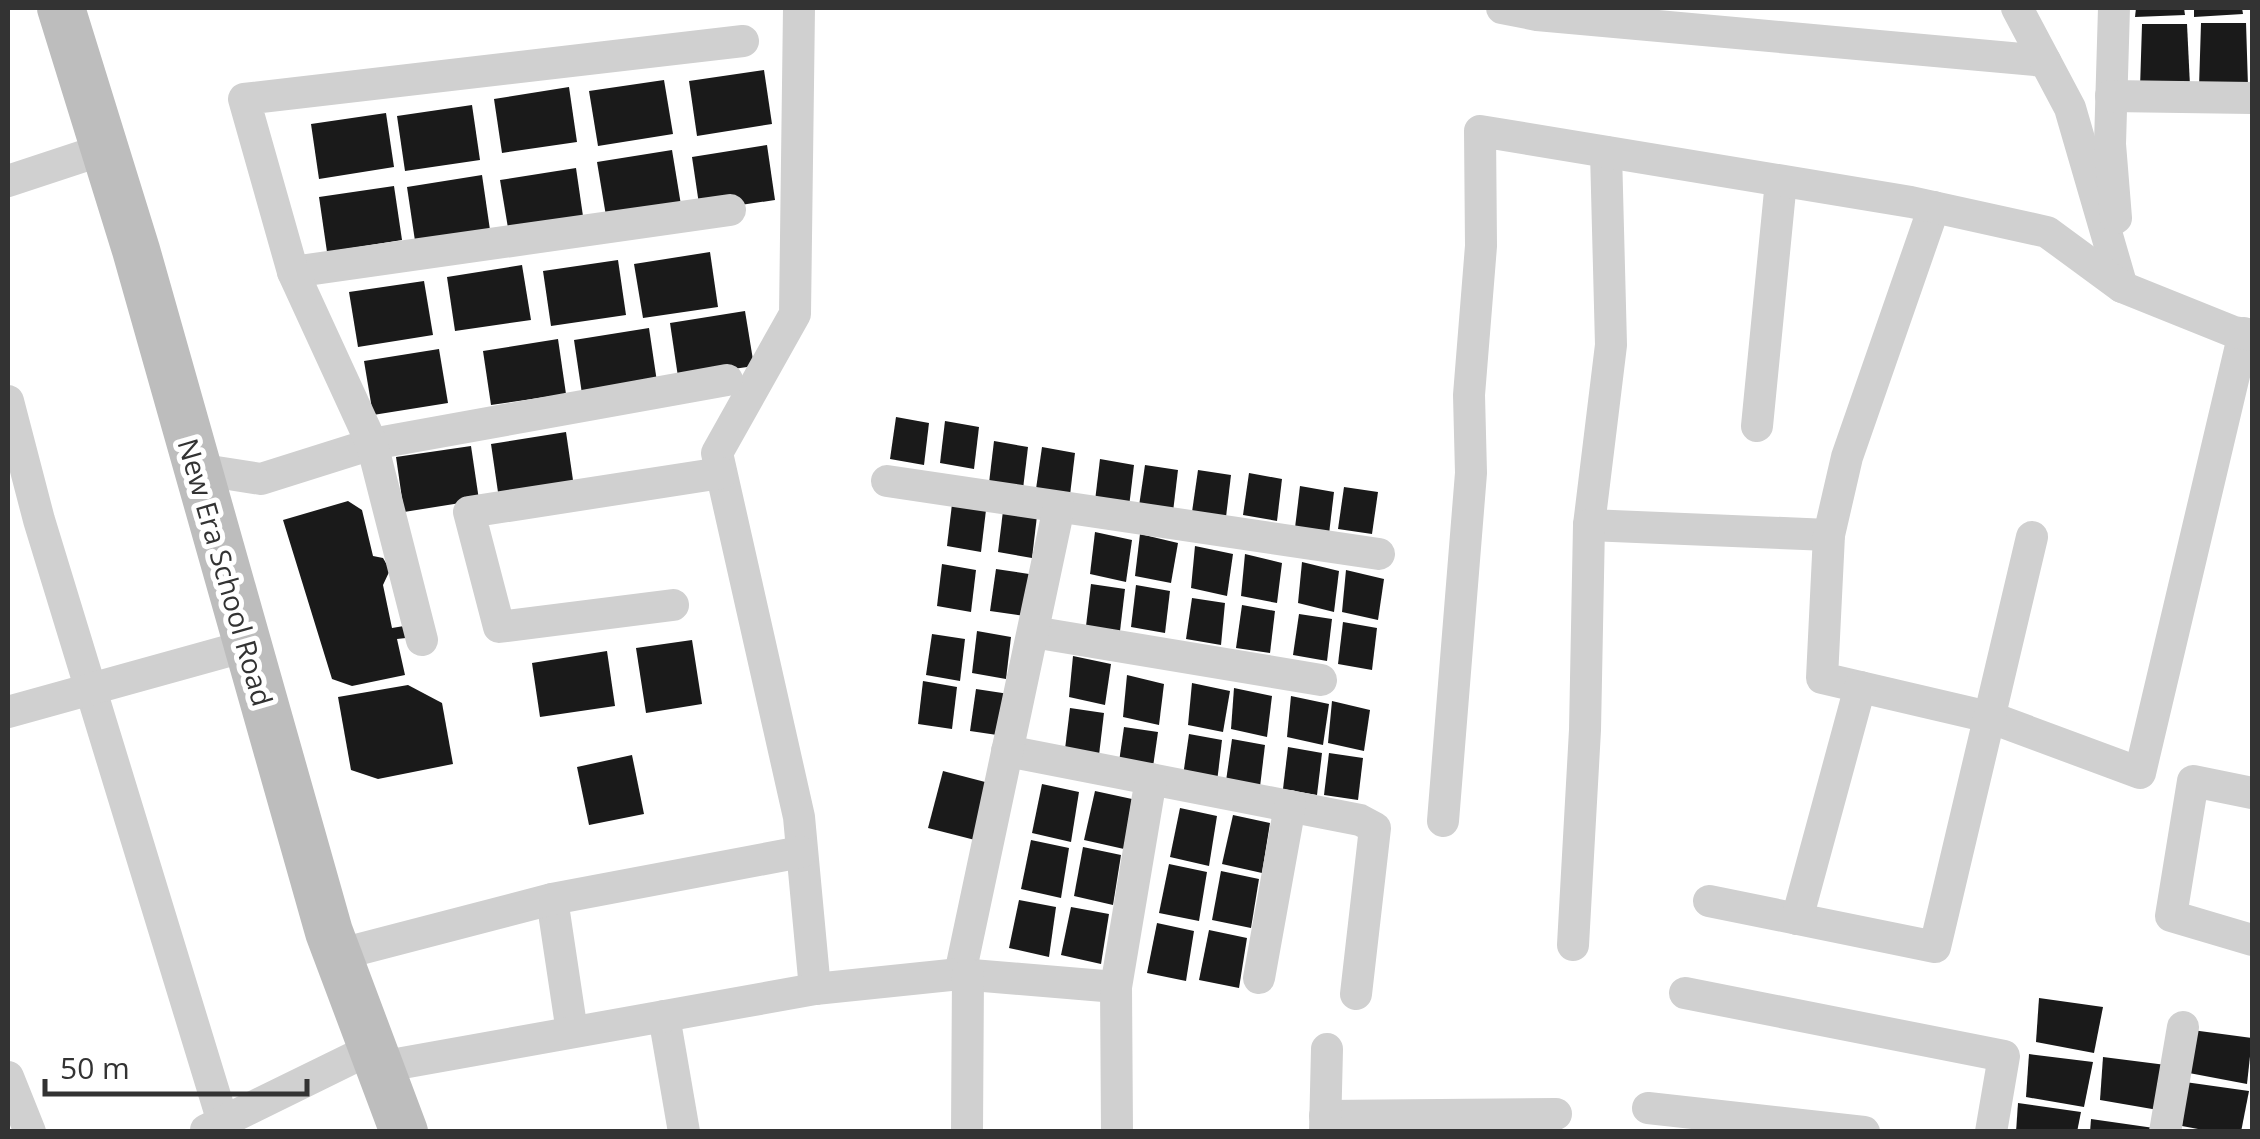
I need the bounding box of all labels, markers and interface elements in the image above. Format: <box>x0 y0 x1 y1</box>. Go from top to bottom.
street label: New Era School Road <box>170 434 282 710</box>
scale bar <box>45 1034 308 1096</box>
text: 50 m <box>60 1047 130 1088</box>

